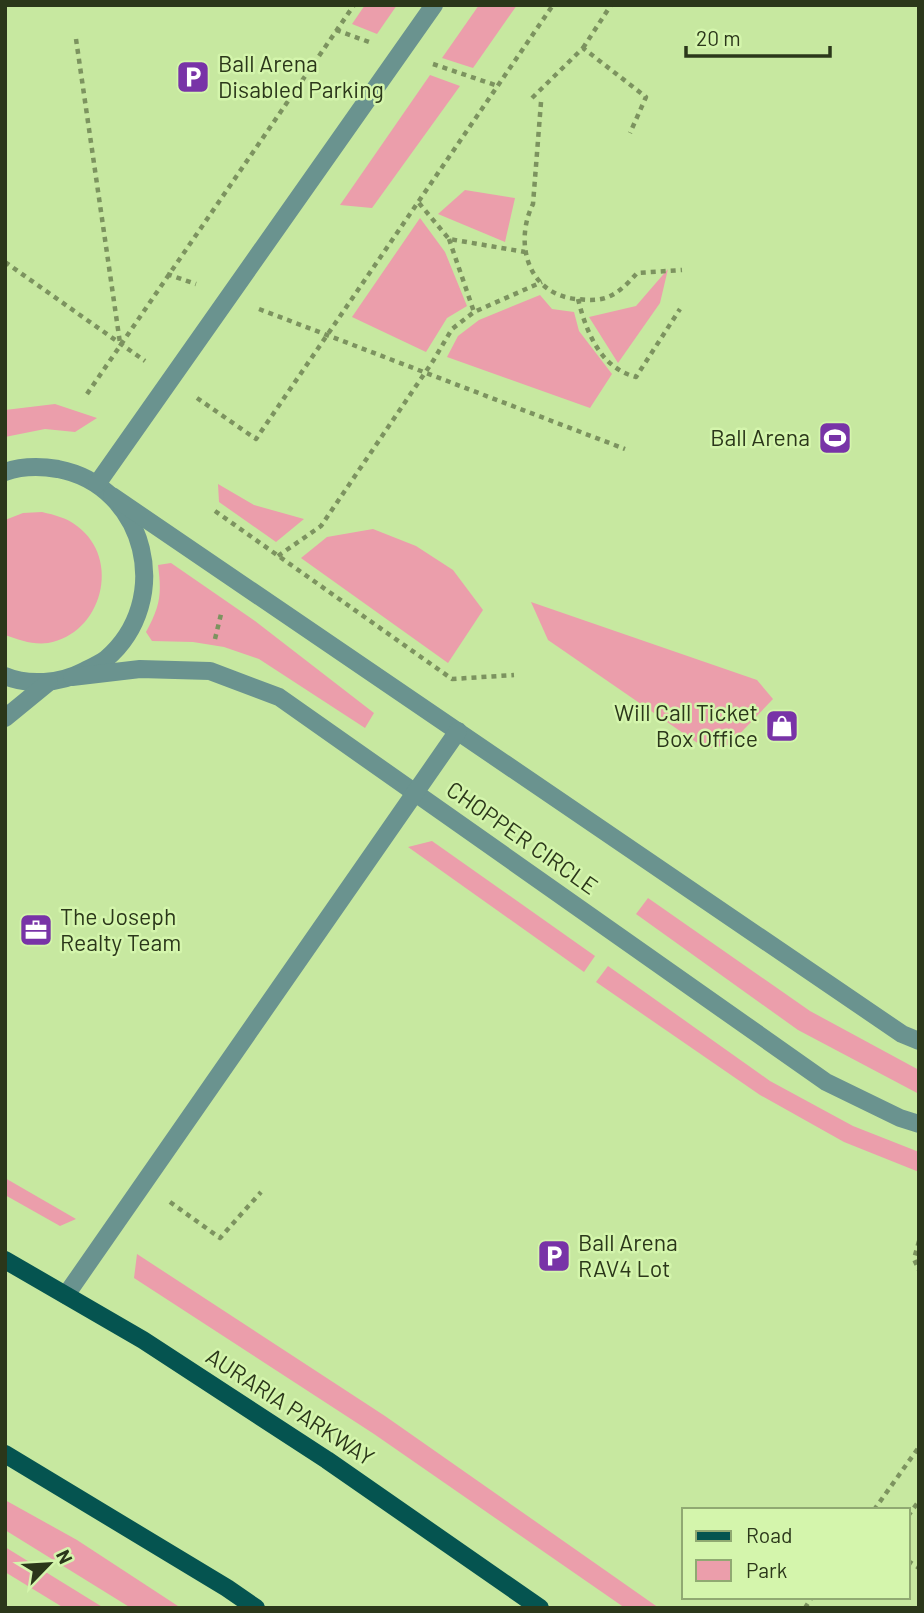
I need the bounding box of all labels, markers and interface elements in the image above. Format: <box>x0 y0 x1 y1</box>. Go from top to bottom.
scale bar <box>686 14 830 58</box>
text: 20 m <box>696 25 741 50</box>
place label: Ball Arena Disabled Parking <box>218 49 384 103</box>
parking icon: Ball Arena Disabled Parking <box>174 58 212 96</box>
sports icon: Ball Arena <box>816 419 854 457</box>
place label: Ball Arena <box>710 423 810 451</box>
place label: Will Call Ticket Box Office <box>614 698 758 752</box>
shop icon: Will Call Ticket Box Office <box>763 707 801 745</box>
street label: CHOPPER CIRCLE <box>442 775 604 900</box>
place label: The Joseph Realty Team <box>60 902 181 956</box>
office icon: The Joseph Realty Team <box>17 911 55 949</box>
place label: Ball Arena RAV4 Lot <box>578 1228 678 1282</box>
parking icon: Ball Arena RAV4 Lot <box>535 1237 573 1275</box>
street label: AURARIA PARKWAY <box>201 1341 380 1471</box>
legend <box>682 1508 910 1599</box>
text: Road <box>746 1522 792 1547</box>
north arrow <box>14 1529 84 1599</box>
text: N <box>52 1546 78 1567</box>
text: Park <box>746 1557 787 1582</box>

